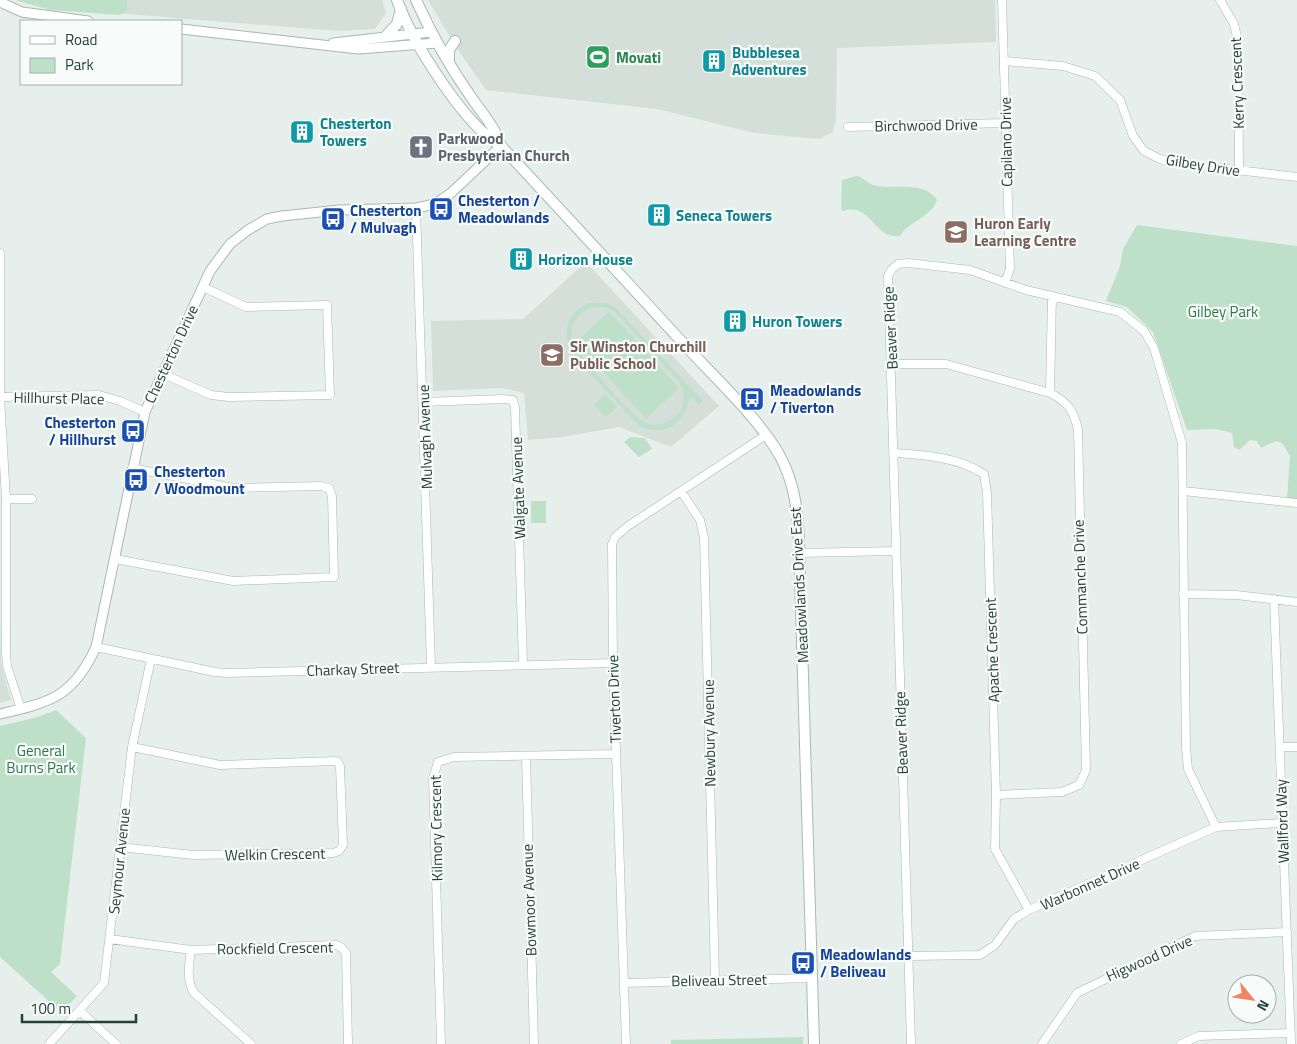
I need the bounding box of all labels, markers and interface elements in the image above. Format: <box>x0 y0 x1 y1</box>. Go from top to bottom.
legend <box>20 20 182 85</box>
text: Road <box>65 28 97 51</box>
street label: Kerry Crescent <box>1224 36 1250 129</box>
place label: Bubblesea Adventures <box>732 41 807 81</box>
sports icon: Movati <box>585 44 611 70</box>
place label: Movati <box>616 46 661 69</box>
building icon: Bubblesea Adventures <box>701 48 727 74</box>
text: Park <box>65 53 94 76</box>
street label: Capilano Drive <box>994 97 1018 187</box>
place label: Chesterton Towers <box>320 112 392 152</box>
street label: Birchwood Drive <box>874 113 978 137</box>
building icon: Chesterton Towers <box>289 119 315 145</box>
place label: Parkwood Presbyterian Church <box>438 127 570 167</box>
church icon: Parkwood Presbyterian Church <box>408 134 434 160</box>
street label: Gilbey Drive <box>1164 148 1242 182</box>
place label: Chesterton / Meadowlands <box>458 189 549 229</box>
bus stop icon: Chesterton / Meadowlands <box>428 196 454 222</box>
place label: Chesterton / Mulvagh <box>350 199 422 239</box>
building icon: Seneca Towers <box>646 202 672 228</box>
place label: Seneca Towers <box>676 204 772 227</box>
bus stop icon: Chesterton / Mulvagh <box>320 206 346 232</box>
place label: Huron Early Learning Centre <box>974 212 1077 252</box>
school or university icon: Huron Early Learning Centre <box>943 219 969 245</box>
building icon: Horizon House <box>508 246 534 272</box>
place label: Horizon House <box>538 248 633 271</box>
street label: Beaver Ridge <box>876 286 904 370</box>
park label: Gilbey Park <box>1188 300 1258 323</box>
street label: Chesterton Drive <box>138 301 204 407</box>
building icon: Huron Towers <box>722 308 748 334</box>
place label: Huron Towers <box>752 310 842 333</box>
place label: Sir Winston Churchill Public School <box>570 335 706 375</box>
school or university icon: Sir Winston Churchill Public School <box>539 342 565 368</box>
place label: Meadowlands / Tiverton <box>770 379 861 419</box>
street label: Mulvagh Avenue <box>412 384 438 490</box>
street label: Hillhurst Place <box>13 386 105 410</box>
bus stop icon: Meadowlands / Tiverton <box>739 386 765 412</box>
place label: Chesterton / Hillhurst <box>44 411 117 451</box>
bus stop icon: Chesterton / Hillhurst <box>120 418 146 444</box>
street label: Walgate Avenue <box>505 436 531 540</box>
place label: Chesterton / Woodmount <box>154 460 245 500</box>
bus stop icon: Chesterton / Woodmount <box>123 467 149 493</box>
street label: Meadowlands Drive East <box>783 506 815 664</box>
street label: Commanche Drive <box>1067 519 1093 635</box>
street label: Apache Crescent <box>979 596 1005 703</box>
street label: Tiverton Drive <box>601 654 627 744</box>
street label: Charkay Street <box>306 656 400 682</box>
street label: Newbury Avenue <box>697 679 721 787</box>
street label: Beaver Ridge <box>888 691 914 775</box>
park label: General Burns Park <box>6 739 76 779</box>
street label: Kilmory Crescent <box>424 774 448 881</box>
street label: Wallford Way <box>1269 778 1295 864</box>
street label: Seymour Avenue <box>102 807 136 915</box>
street label: Welkin Crescent <box>224 842 326 866</box>
street label: Bowmoor Avenue <box>516 843 542 957</box>
street label: Warbonnet Drive <box>1037 852 1143 916</box>
street label: Higwood Drive <box>1102 929 1196 987</box>
street label: Rockfield Crescent <box>217 935 334 961</box>
place label: Meadowlands / Beliveau <box>820 943 911 983</box>
bus stop icon: Meadowlands / Beliveau <box>790 950 816 976</box>
street label: Beliveau Street <box>671 968 768 992</box>
north arrow <box>1227 974 1277 1024</box>
scale bar <box>22 992 136 1024</box>
text: N <box>1252 996 1275 1015</box>
text: 100 m <box>30 997 71 1020</box>

